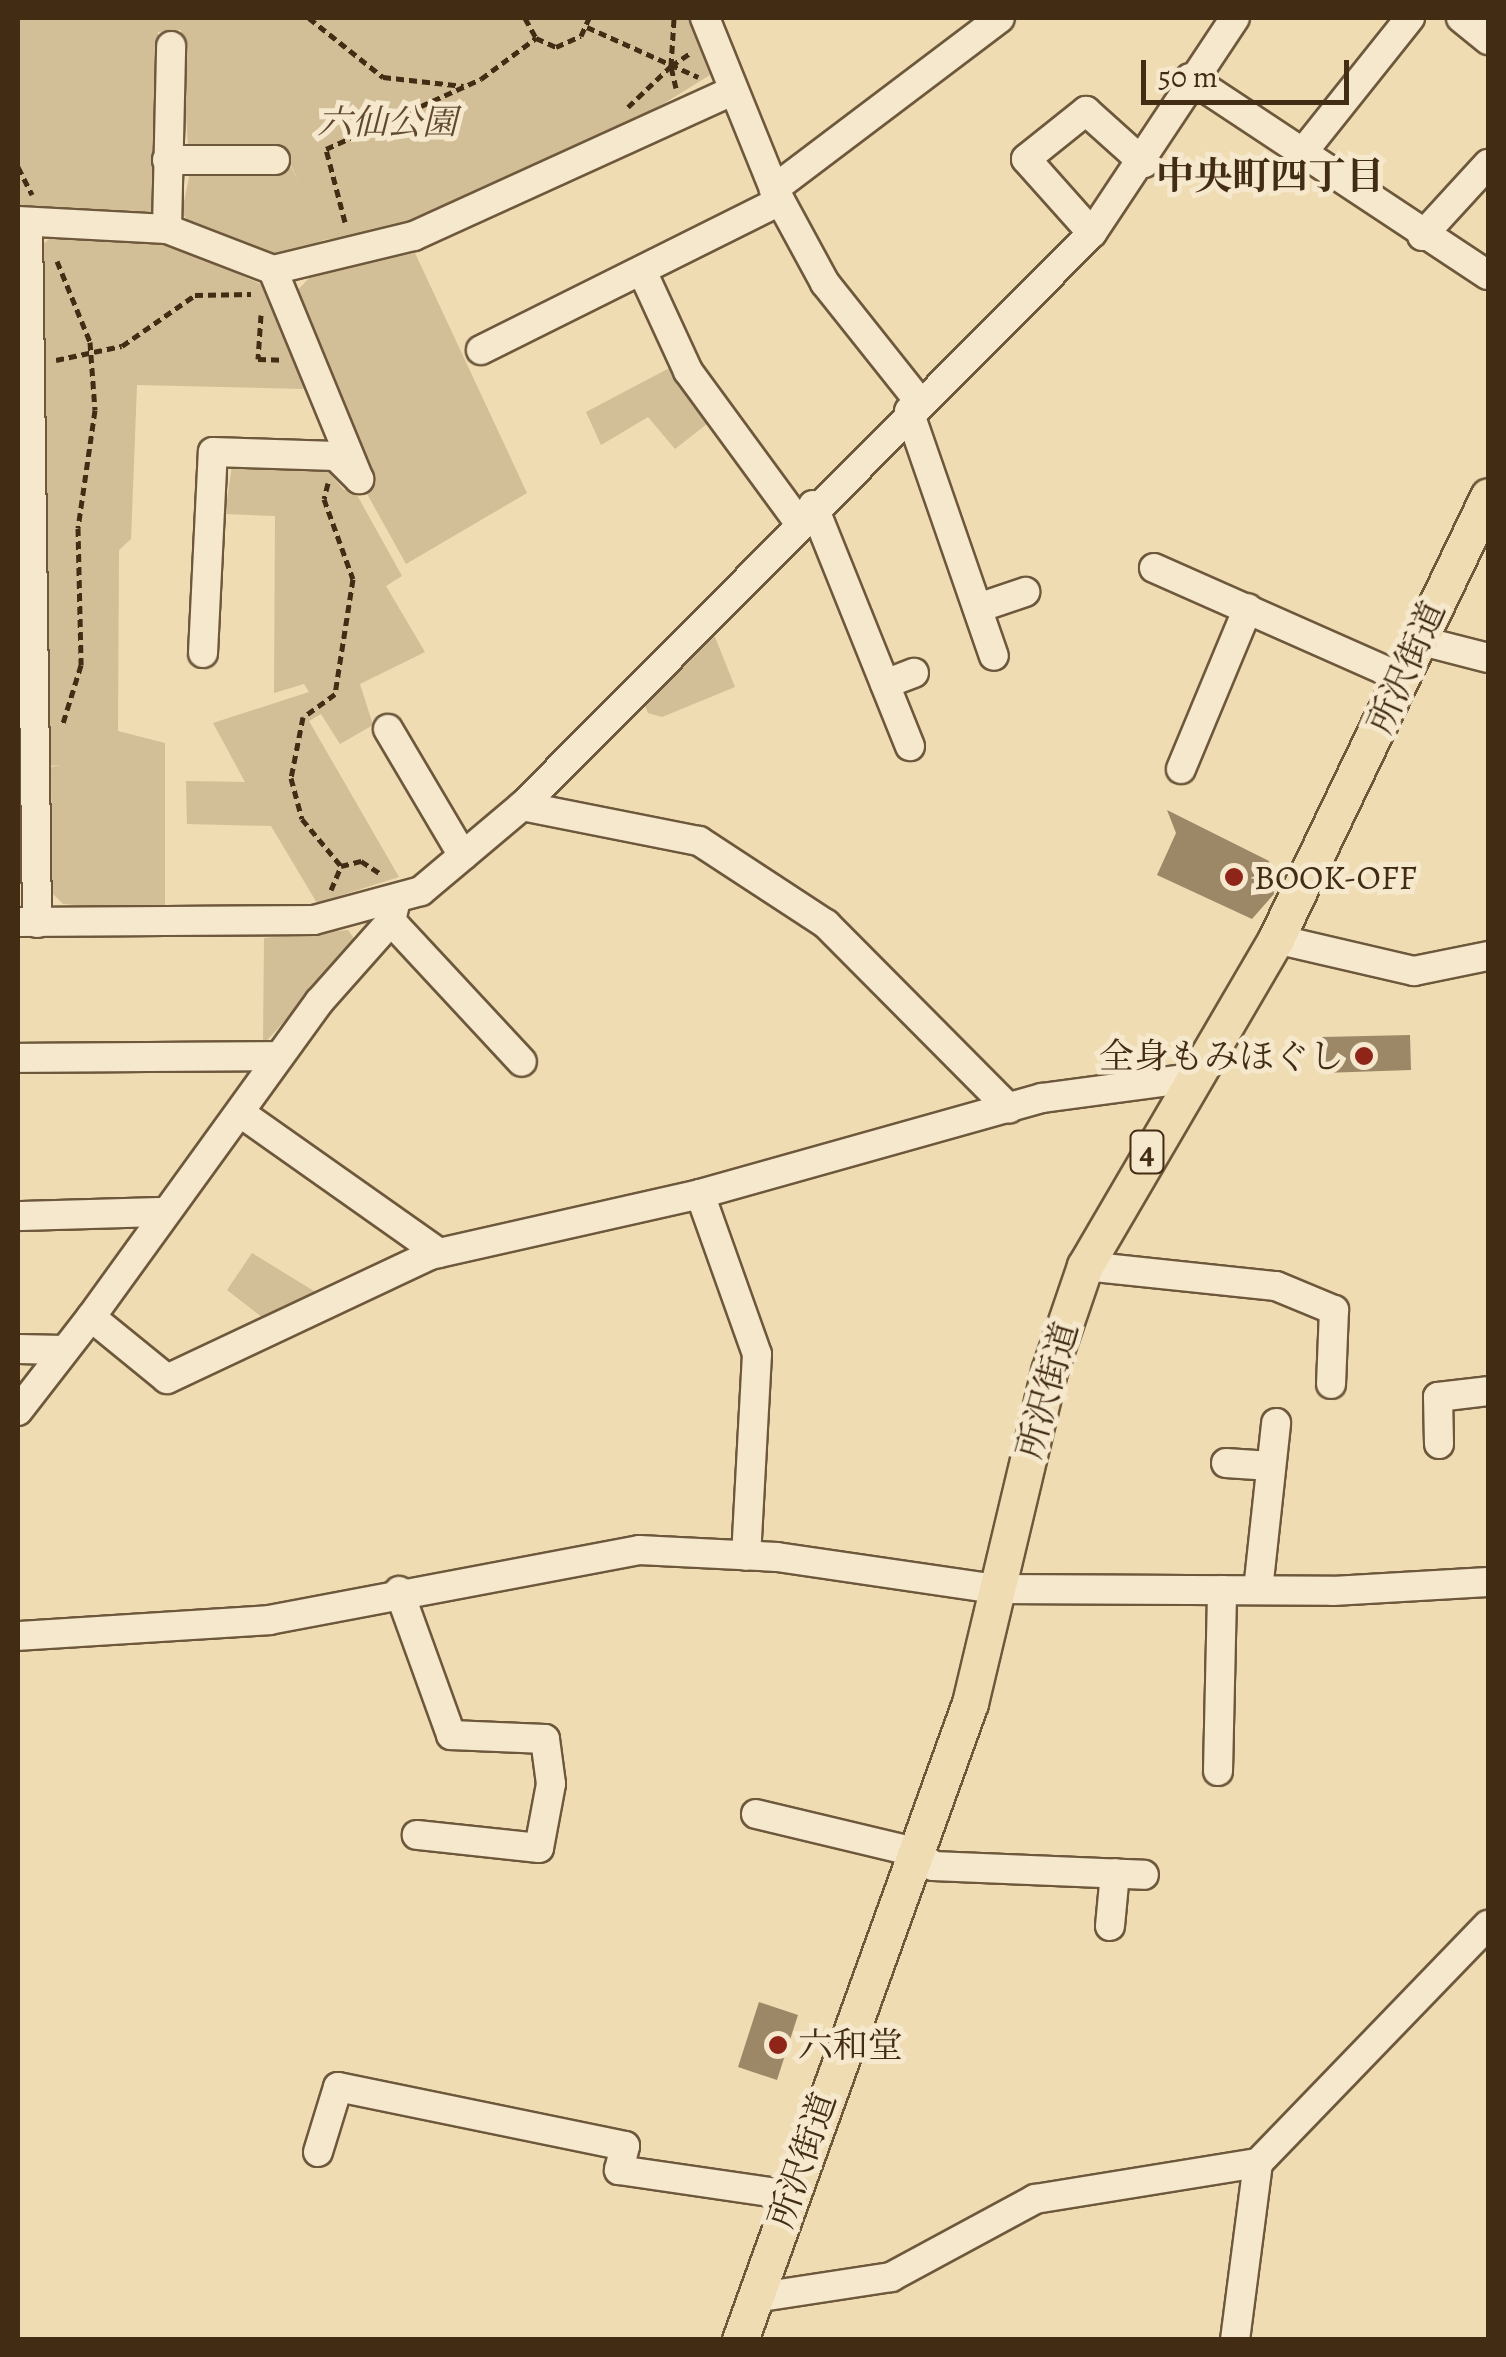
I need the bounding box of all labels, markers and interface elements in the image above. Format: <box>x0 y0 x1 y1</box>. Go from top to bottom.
scale bar <box>1146 40 1354 102</box>
text: 50 m <box>1158 57 1218 97</box>
park label: 六仙公園 <box>317 101 457 143</box>
district label: 中央町四丁目 <box>1156 154 1384 200</box>
street label: 所沢街道 <box>1358 595 1454 739</box>
place label: BOOK-OFF <box>1254 856 1417 898</box>
marker: BOOK-OFF <box>1223 866 1245 888</box>
place label: 全身もみほぐし <box>1099 1035 1344 1077</box>
marker: 全身もみほぐし <box>1353 1045 1375 1067</box>
road number: 4 <box>1127 1125 1167 1179</box>
street label: 所沢街道 <box>1008 1317 1086 1463</box>
place label: 六和堂 <box>798 2024 903 2066</box>
marker: 六和堂 <box>767 2034 789 2056</box>
street label: 所沢街道 <box>759 2087 845 2233</box>

